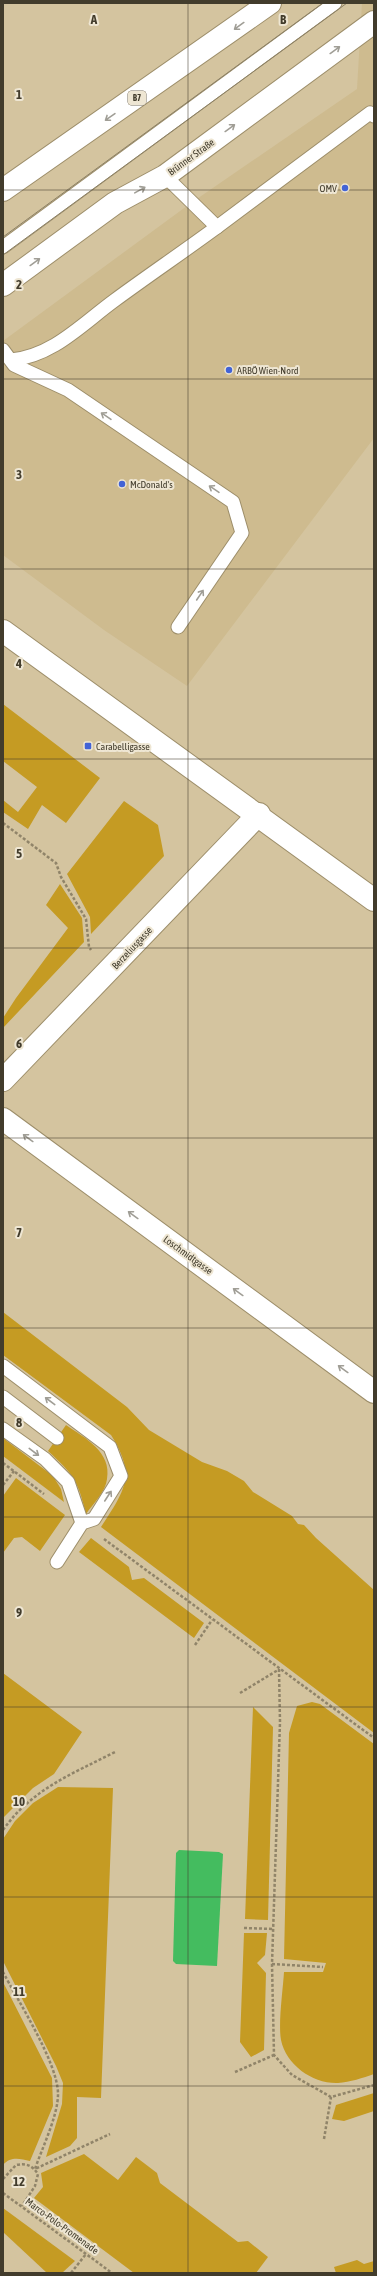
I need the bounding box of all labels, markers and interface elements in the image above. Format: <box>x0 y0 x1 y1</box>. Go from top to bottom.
text: A <box>90 12 98 27</box>
text: B <box>280 12 287 27</box>
one-way arrow <box>233 22 244 30</box>
one-way arrow <box>329 46 340 55</box>
text: 1 <box>16 87 22 102</box>
road number: B7 <box>128 91 146 105</box>
one-way arrow <box>104 113 115 121</box>
one-way arrow <box>225 123 236 132</box>
street label: Brünner Straße <box>166 136 217 178</box>
place label: OMV <box>320 183 337 194</box>
marker: OMV <box>340 183 350 193</box>
one-way arrow <box>134 185 146 193</box>
one-way arrow <box>29 258 40 266</box>
text: 2 <box>16 277 22 292</box>
marker: ARBÖ Wien-Nord <box>224 365 234 375</box>
place label: ARBÖ Wien-Nord <box>237 365 299 376</box>
one-way arrow <box>101 412 112 420</box>
text: 3 <box>16 467 22 482</box>
marker: McDonald's <box>117 479 127 489</box>
place label: McDonald's <box>130 479 173 490</box>
one-way arrow <box>209 485 220 493</box>
one-way arrow <box>196 590 204 601</box>
text: 4 <box>15 656 22 671</box>
marker: Carabelligasse <box>83 741 93 751</box>
place label: Carabelligasse <box>96 741 150 752</box>
text: 5 <box>16 846 22 861</box>
street label: Berzeliusgasse <box>110 924 155 971</box>
text: 6 <box>16 1036 22 1051</box>
one-way arrow <box>23 1134 34 1142</box>
one-way arrow <box>128 1210 139 1219</box>
text: 7 <box>16 1225 22 1240</box>
street label: Loschmidtgasse <box>161 1233 215 1277</box>
one-way arrow <box>232 1287 243 1296</box>
one-way arrow <box>337 1364 348 1373</box>
one-way arrow <box>44 1397 55 1406</box>
text: 8 <box>16 1415 22 1430</box>
one-way arrow <box>29 1448 40 1456</box>
one-way arrow <box>104 1491 112 1502</box>
text: 9 <box>16 1605 22 1620</box>
text: 10 <box>13 1794 25 1809</box>
text: 11 <box>13 1984 25 1999</box>
text: 12 <box>13 2174 25 2189</box>
street label: Marco-Polo-Promenade <box>23 2196 101 2256</box>

